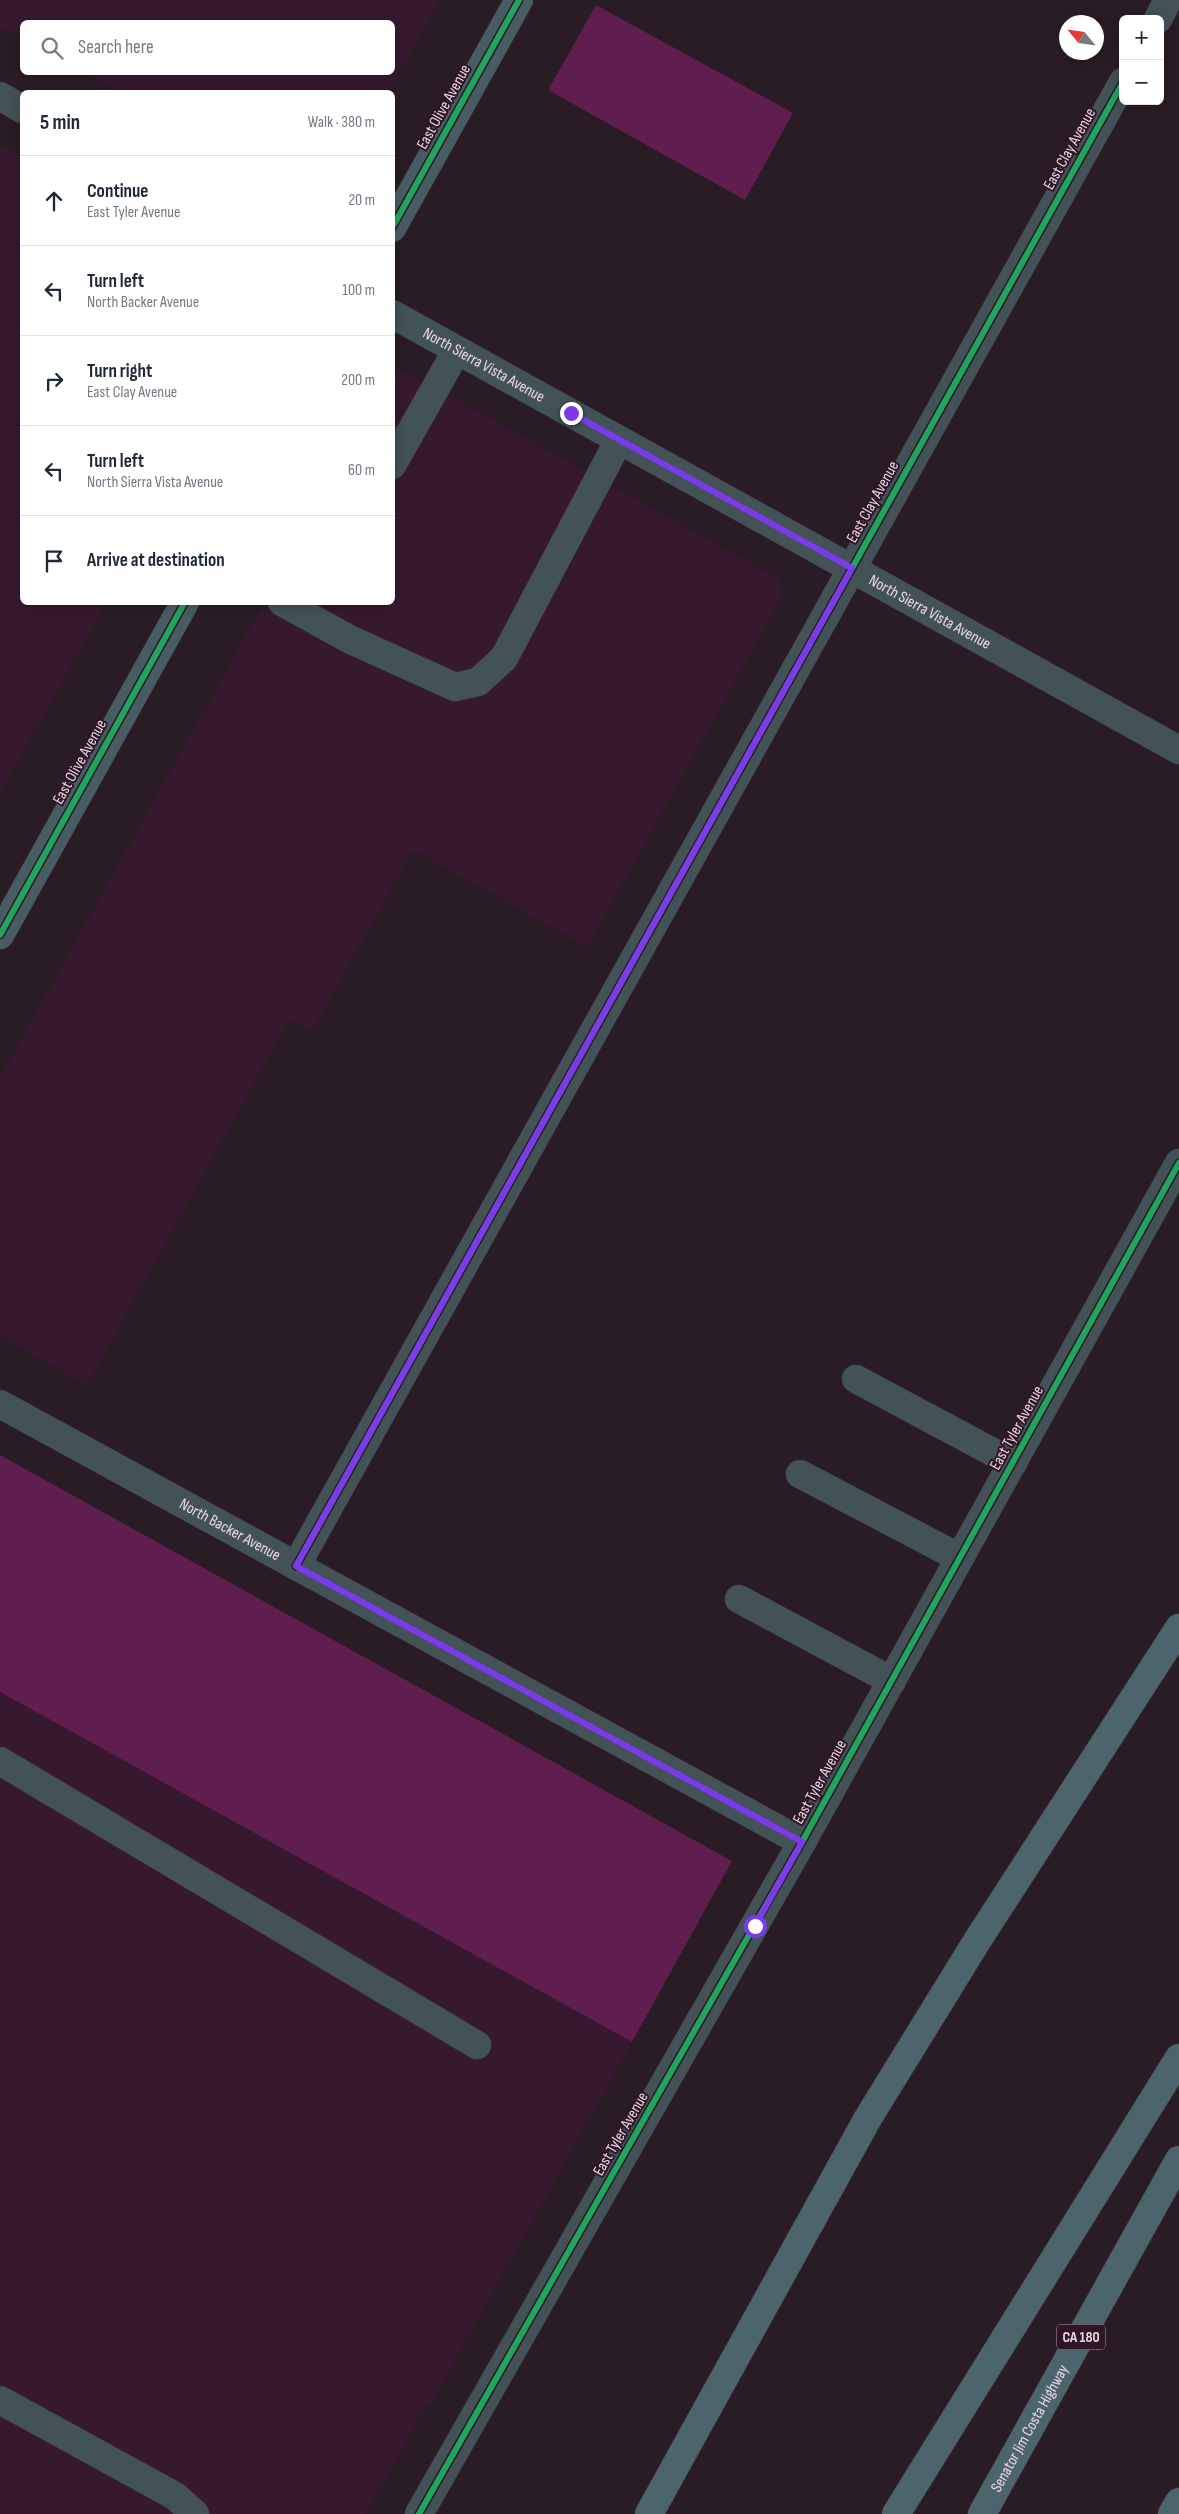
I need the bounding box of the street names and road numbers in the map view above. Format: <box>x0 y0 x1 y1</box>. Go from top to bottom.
street label: East Olive Avenue <box>413 61 475 153</box>
street label: East Clay Avenue <box>1040 105 1100 193</box>
street label: North Sierra Vista Avenue <box>420 324 548 406</box>
street label: East Clay Avenue <box>843 458 903 546</box>
street label: North Sierra Vista Avenue <box>866 571 994 653</box>
street label: East Olive Avenue <box>49 716 111 808</box>
street label: East Tyler Avenue <box>986 1383 1048 1473</box>
street label: North Backer Avenue <box>176 1494 284 1565</box>
street label: East Tyler Avenue <box>789 1737 851 1827</box>
street label: East Tyler Avenue <box>589 2089 653 2179</box>
road number: CA 180 <box>1057 2324 1105 2350</box>
street label: Senator Jim Costa Highway <box>987 2361 1073 2495</box>

